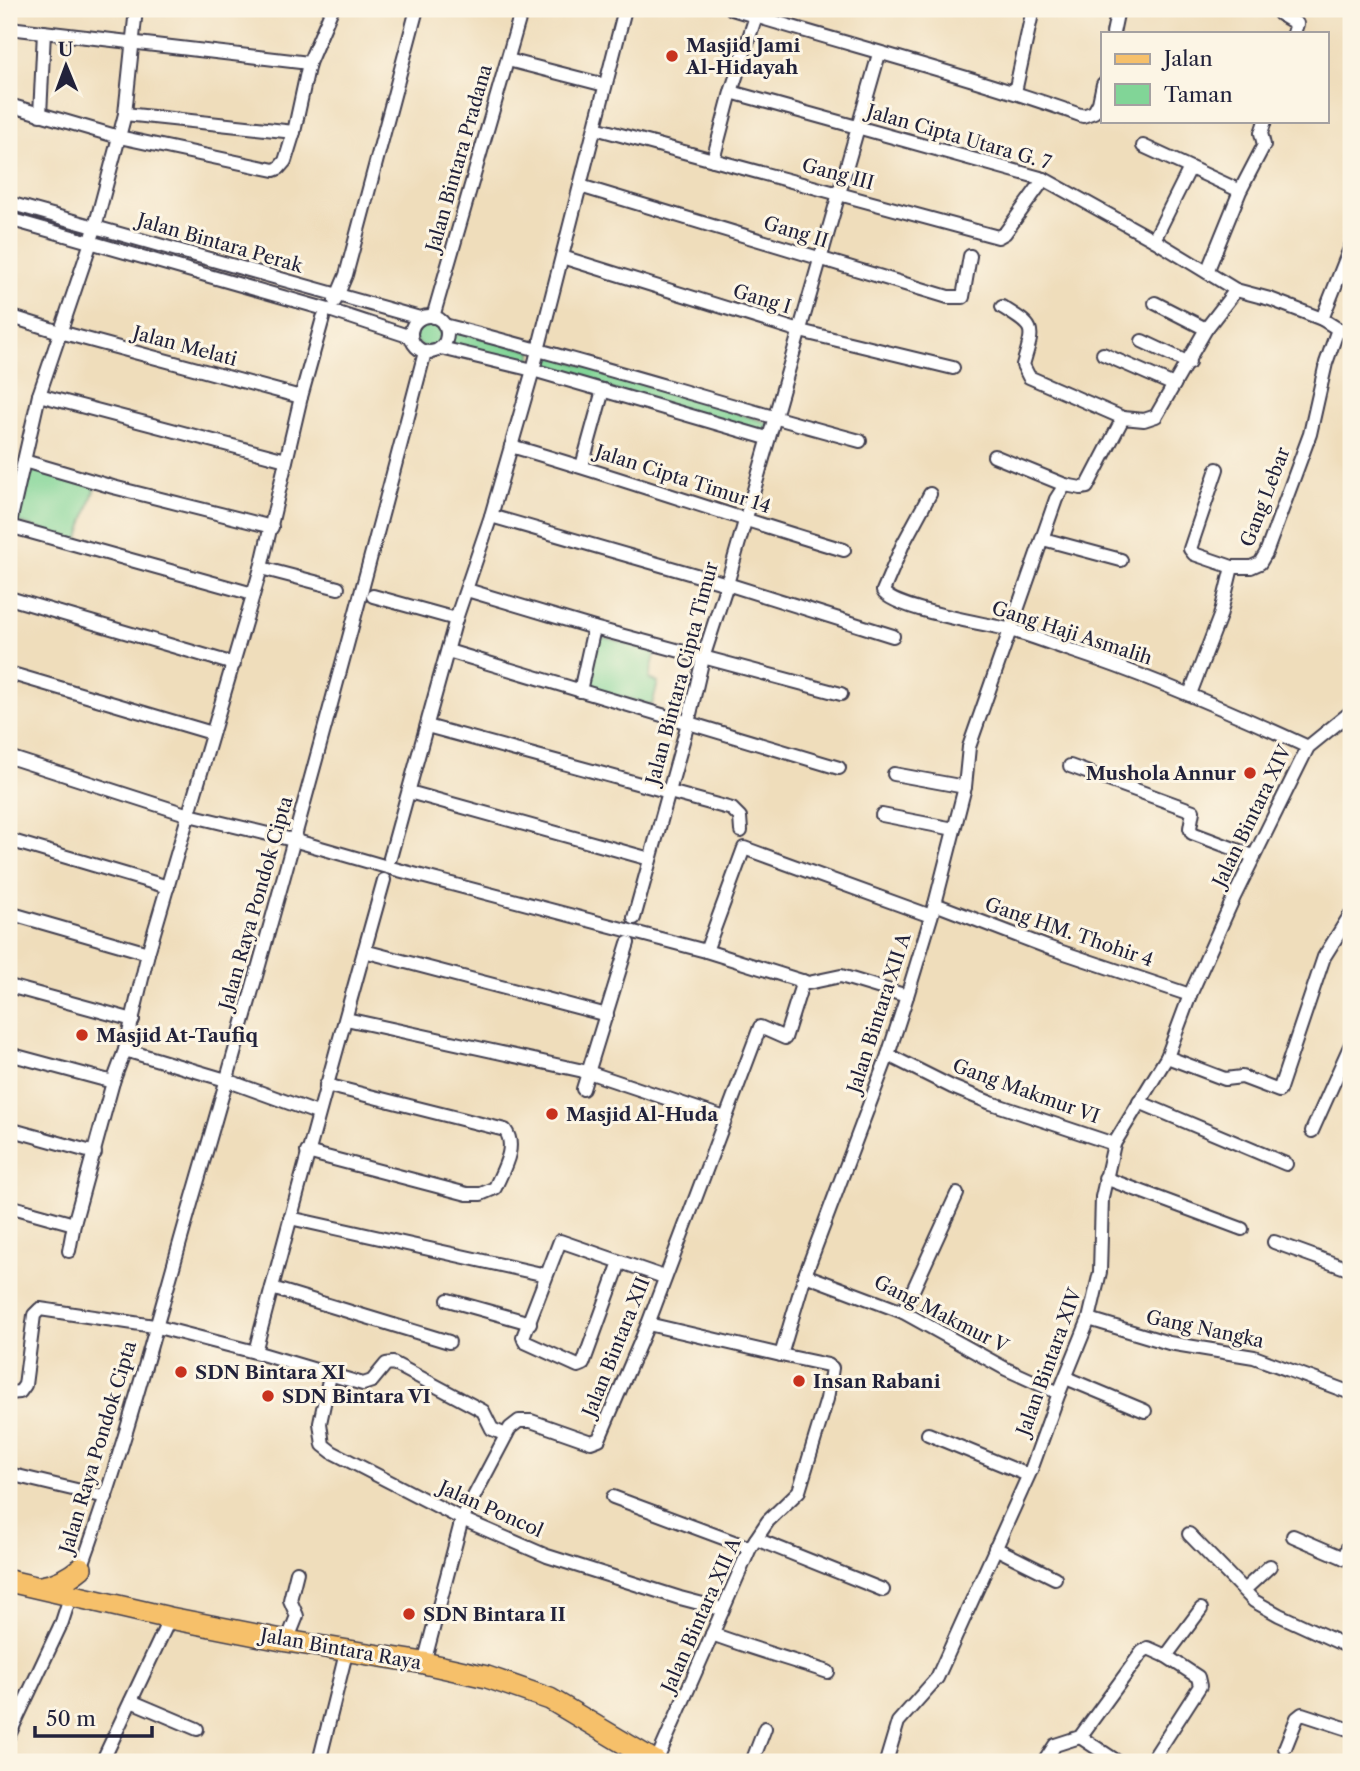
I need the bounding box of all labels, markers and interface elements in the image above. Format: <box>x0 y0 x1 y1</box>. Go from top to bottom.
north arrow <box>32 32 102 102</box>
legend <box>1101 32 1328 122</box>
place label: Masjid Jami Al-Hidayah <box>685 34 800 79</box>
text: U <box>58 38 74 61</box>
text: Jalan <box>1161 46 1213 71</box>
marker: Masjid Jami Al-Hidayah <box>664 48 680 64</box>
street label: Jalan Bintara Pradana <box>420 62 497 257</box>
text: Taman <box>1164 82 1233 107</box>
street label: Jalan Cipta Utara G. 7 <box>861 99 1055 175</box>
street label: Gang III <box>799 153 877 195</box>
street label: Jalan Bintara Perak <box>132 208 306 278</box>
street label: Gang II <box>761 211 831 253</box>
street label: Gang I <box>730 279 794 319</box>
street label: Jalan Melati <box>128 320 240 371</box>
street label: Jalan Cipta Timur 14 <box>590 439 774 518</box>
street label: Gang Lebar <box>1235 444 1295 550</box>
street label: Jalan Bintara Cipta Timur <box>640 559 723 790</box>
street label: Gang Haji Asmalih <box>989 596 1155 670</box>
street label: Jalan Bintara XIV <box>1206 740 1297 893</box>
place label: Mushola Annur <box>1086 762 1237 785</box>
marker: Mushola Annur <box>1242 765 1258 781</box>
street label: Jalan Raya Pondok Cipta <box>214 794 297 1015</box>
street label: Gang HM. Thohir 4 <box>982 892 1156 972</box>
street label: Jalan Bintara XII A <box>841 929 916 1099</box>
place label: Masjid At-Taufiq <box>96 1024 258 1047</box>
marker: Masjid At-Taufiq <box>74 1027 90 1043</box>
street label: Gang Makmur VI <box>949 1054 1103 1128</box>
place label: Masjid Al-Huda <box>566 1103 719 1126</box>
marker: Masjid Al-Huda <box>544 1106 560 1122</box>
street label: Gang Makmur V <box>870 1270 1013 1358</box>
street label: Jalan Bintara XII <box>576 1274 654 1423</box>
street label: Jalan Bintara XIV <box>1011 1284 1087 1442</box>
street label: Gang Nangka <box>1144 1305 1266 1353</box>
street label: Jalan Raya Pondok Cipta <box>54 1338 141 1559</box>
place label: SDN Bintara XI <box>195 1361 345 1384</box>
marker: SDN Bintara XI <box>173 1364 189 1380</box>
place label: Insan Rabani <box>813 1370 941 1393</box>
marker: Insan Rabani <box>791 1373 807 1389</box>
place label: SDN Bintara VI <box>282 1385 431 1408</box>
marker: SDN Bintara VI <box>260 1388 276 1404</box>
street label: Jalan Poncol <box>432 1474 547 1542</box>
street label: Jalan Bintara XII A <box>655 1533 746 1699</box>
place label: SDN Bintara II <box>423 1603 566 1626</box>
marker: SDN Bintara II <box>401 1606 417 1622</box>
street label: Jalan Bintara Raya <box>256 1623 423 1674</box>
scale bar <box>35 1694 152 1738</box>
text: 50 m <box>46 1706 96 1731</box>

